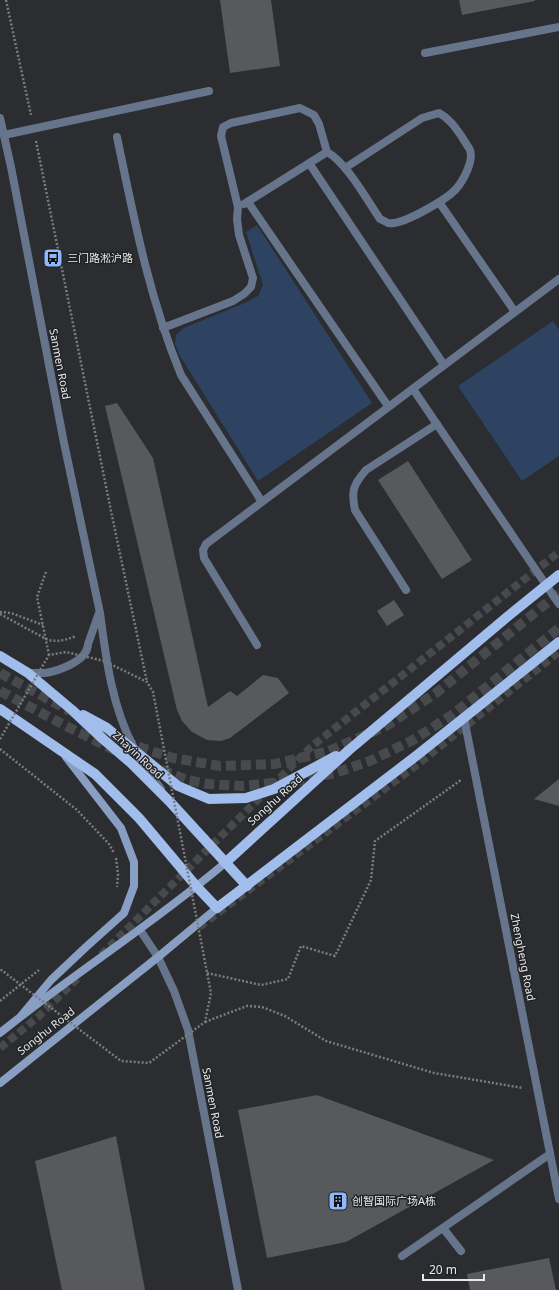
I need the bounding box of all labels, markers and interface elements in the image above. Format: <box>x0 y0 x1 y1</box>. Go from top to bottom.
bus stop icon: 三门路淞沪路 <box>42 247 64 269</box>
place label: 三门路淞沪路 <box>67 250 133 265</box>
street label: Sanmen Road <box>46 327 75 400</box>
street label: Zhayin Road <box>110 727 167 782</box>
street label: Songhu Road <box>244 771 305 828</box>
street label: Zhengheng Road <box>508 912 539 1002</box>
street label: Songhu Road <box>14 1003 78 1058</box>
street label: Sanmen Road <box>199 1066 228 1139</box>
building icon: 创智国际广场A栋 <box>327 1190 349 1212</box>
place label: 创智国际广场A栋 <box>352 1193 436 1208</box>
scale bar <box>423 1256 484 1282</box>
text: 20 m <box>429 1261 457 1278</box>

